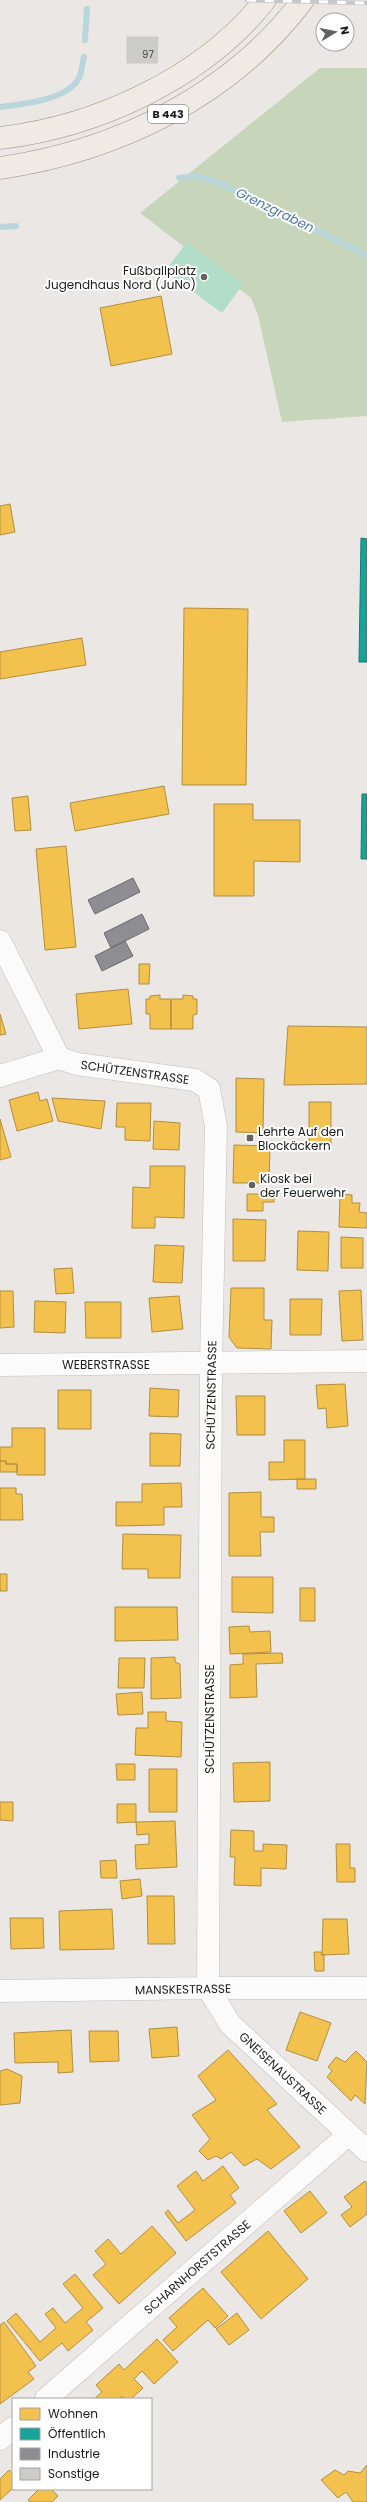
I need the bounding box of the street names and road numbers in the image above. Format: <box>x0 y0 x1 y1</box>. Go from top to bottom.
road number: B 443 <box>148 105 188 123</box>
street label: SCHÜTZENSTRASSE <box>80 1056 190 1088</box>
street label: SCHÜTZENSTRASSE <box>202 1340 220 1450</box>
street label: WEBERSTRASSE <box>62 1356 150 1373</box>
street label: SCHÜTZENSTRASSE <box>201 1664 218 1774</box>
street label: MANSKESTRASSE <box>135 1980 231 1998</box>
street label: GNEISENAUSTRASSE <box>236 2028 330 2118</box>
street label: SCHARNHORSTSTRASSE <box>140 2216 254 2318</box>

